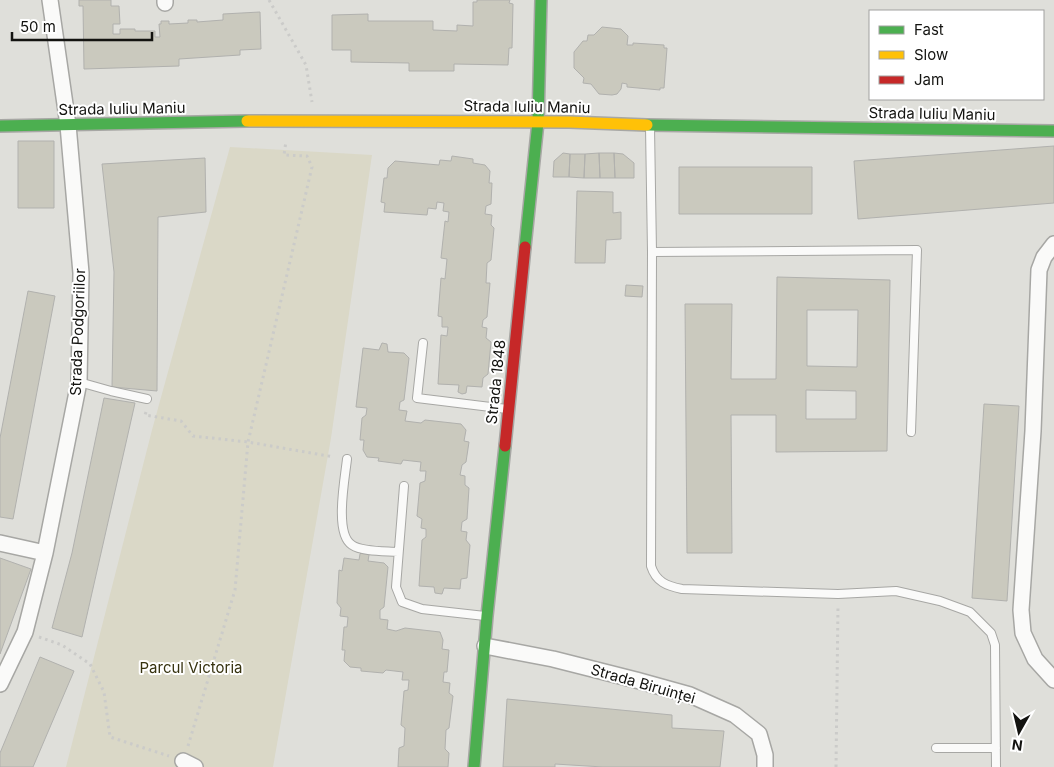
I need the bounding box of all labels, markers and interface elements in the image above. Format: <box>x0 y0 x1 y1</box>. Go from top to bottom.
scale bar <box>12 10 152 42</box>
legend <box>869 10 1044 100</box>
text: 50 m <box>20 17 56 36</box>
text: Fast <box>914 20 944 39</box>
text: Slow <box>914 45 948 64</box>
text: Jam <box>914 70 944 89</box>
street label: Strada Iuliu Maniu <box>463 96 591 117</box>
street label: Strada Iuliu Maniu <box>58 98 186 119</box>
street label: Strada Iuliu Maniu <box>868 103 996 124</box>
street label: Strada Podgoriilor <box>66 267 89 396</box>
street label: Strada 1848 <box>482 339 509 425</box>
park label: Parcul Victoria <box>140 658 242 677</box>
street label: Strada Biruinței <box>589 659 698 708</box>
north arrow <box>994 707 1044 757</box>
text: N <box>1011 736 1024 755</box>

